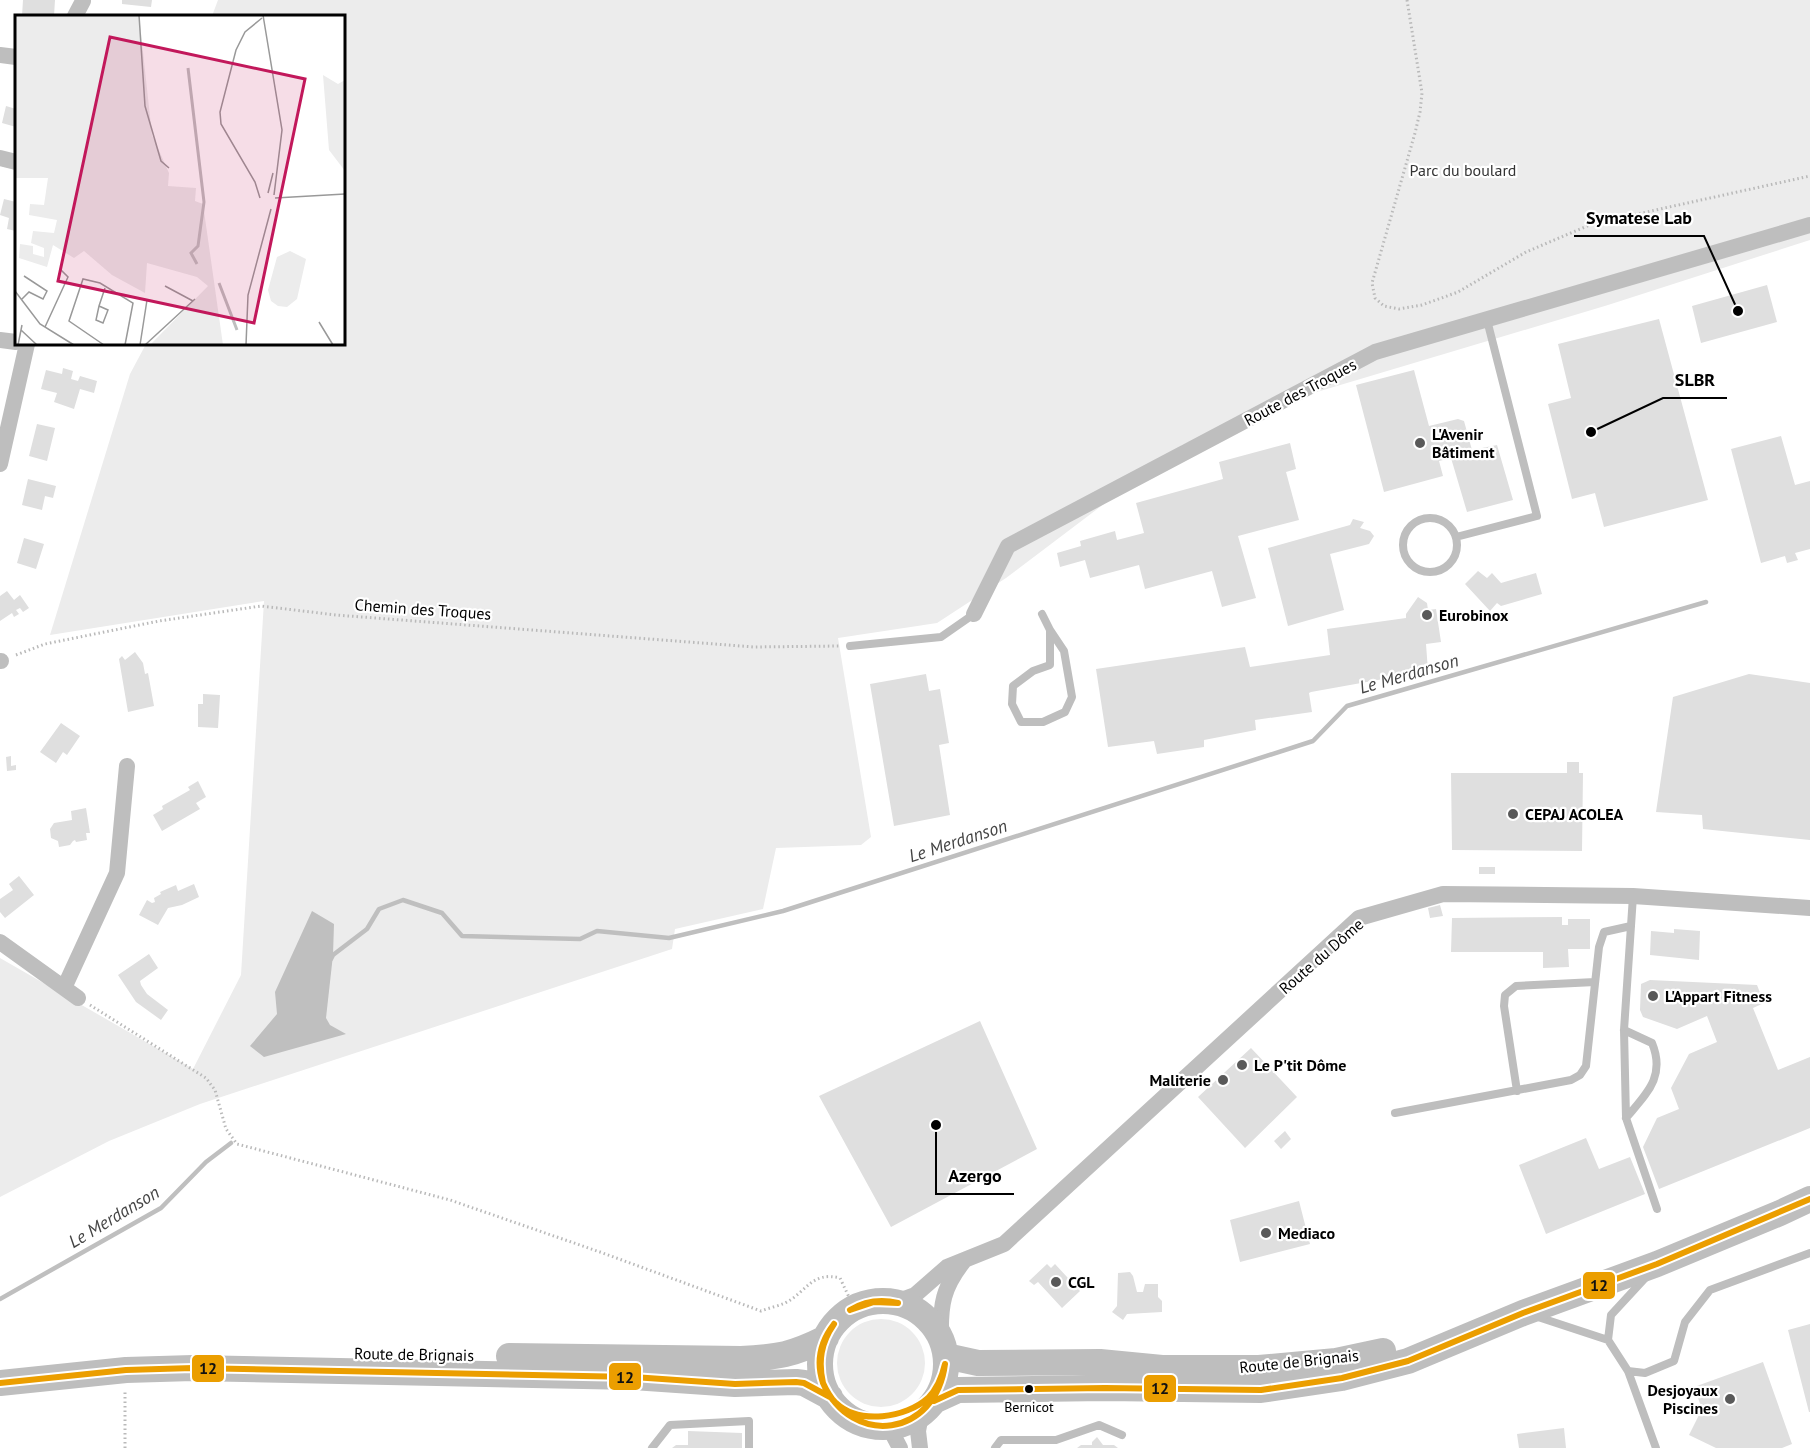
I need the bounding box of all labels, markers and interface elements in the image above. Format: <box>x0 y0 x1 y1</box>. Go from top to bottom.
inset map <box>15 15 345 345</box>
park label: Parc du boulard <box>1410 160 1516 180</box>
callout: Symatese Lab <box>1574 200 1704 236</box>
text: Symatese Lab <box>1586 206 1692 229</box>
street label: Route des Troques <box>1240 354 1360 430</box>
callout: SLBR <box>1663 362 1727 398</box>
text: SLBR <box>1675 368 1715 391</box>
place label: L'Avenir Bâtiment <box>1432 424 1495 462</box>
marker: L'Avenir Bâtiment <box>1413 436 1427 450</box>
street label: Chemin des Troques <box>354 594 492 624</box>
place label: Eurobinox <box>1439 605 1509 625</box>
marker: Eurobinox <box>1420 608 1434 622</box>
water label: Le Merdanson <box>1357 648 1461 699</box>
place label: CEPAJ ACOLEA <box>1525 804 1624 824</box>
marker: CEPAJ ACOLEA <box>1506 807 1520 821</box>
water label: Le Merdanson <box>906 814 1010 867</box>
street label: Route du Dôme <box>1275 914 1367 998</box>
place label: L'Appart Fitness <box>1665 986 1772 1006</box>
marker: L'Appart Fitness <box>1646 989 1660 1003</box>
place label: Le P'tit Dôme <box>1254 1055 1346 1075</box>
marker: Le P'tit Dôme <box>1235 1058 1249 1072</box>
place label: Maliterie <box>1150 1070 1211 1090</box>
marker: Maliterie <box>1216 1073 1230 1087</box>
callout: Azergo <box>936 1158 1014 1194</box>
text: Azergo <box>948 1164 1002 1187</box>
water label: Le Merdanson <box>64 1180 163 1253</box>
place label: Mediaco <box>1278 1223 1335 1243</box>
marker: Mediaco <box>1259 1226 1273 1240</box>
line badge: 12 <box>1582 1271 1616 1300</box>
place label: CGL <box>1068 1272 1095 1292</box>
marker: CGL <box>1049 1275 1063 1289</box>
text: 12 <box>1590 1275 1608 1295</box>
street label: Route de Brignais <box>354 1343 474 1365</box>
street label: Route de Brignais <box>1238 1345 1360 1377</box>
line badge: 12 <box>191 1354 225 1383</box>
text: 12 <box>199 1358 217 1378</box>
line badge: 12 <box>608 1362 642 1391</box>
text: 12 <box>616 1367 634 1387</box>
line badge: 12 <box>1143 1374 1177 1403</box>
text: 12 <box>1151 1378 1169 1398</box>
place label: Desjoyaux Piscines <box>1647 1380 1719 1418</box>
marker: Bernicot <box>1023 1383 1035 1395</box>
marker: Desjoyaux Piscines <box>1723 1392 1737 1406</box>
place label: Bernicot <box>1004 1398 1054 1416</box>

